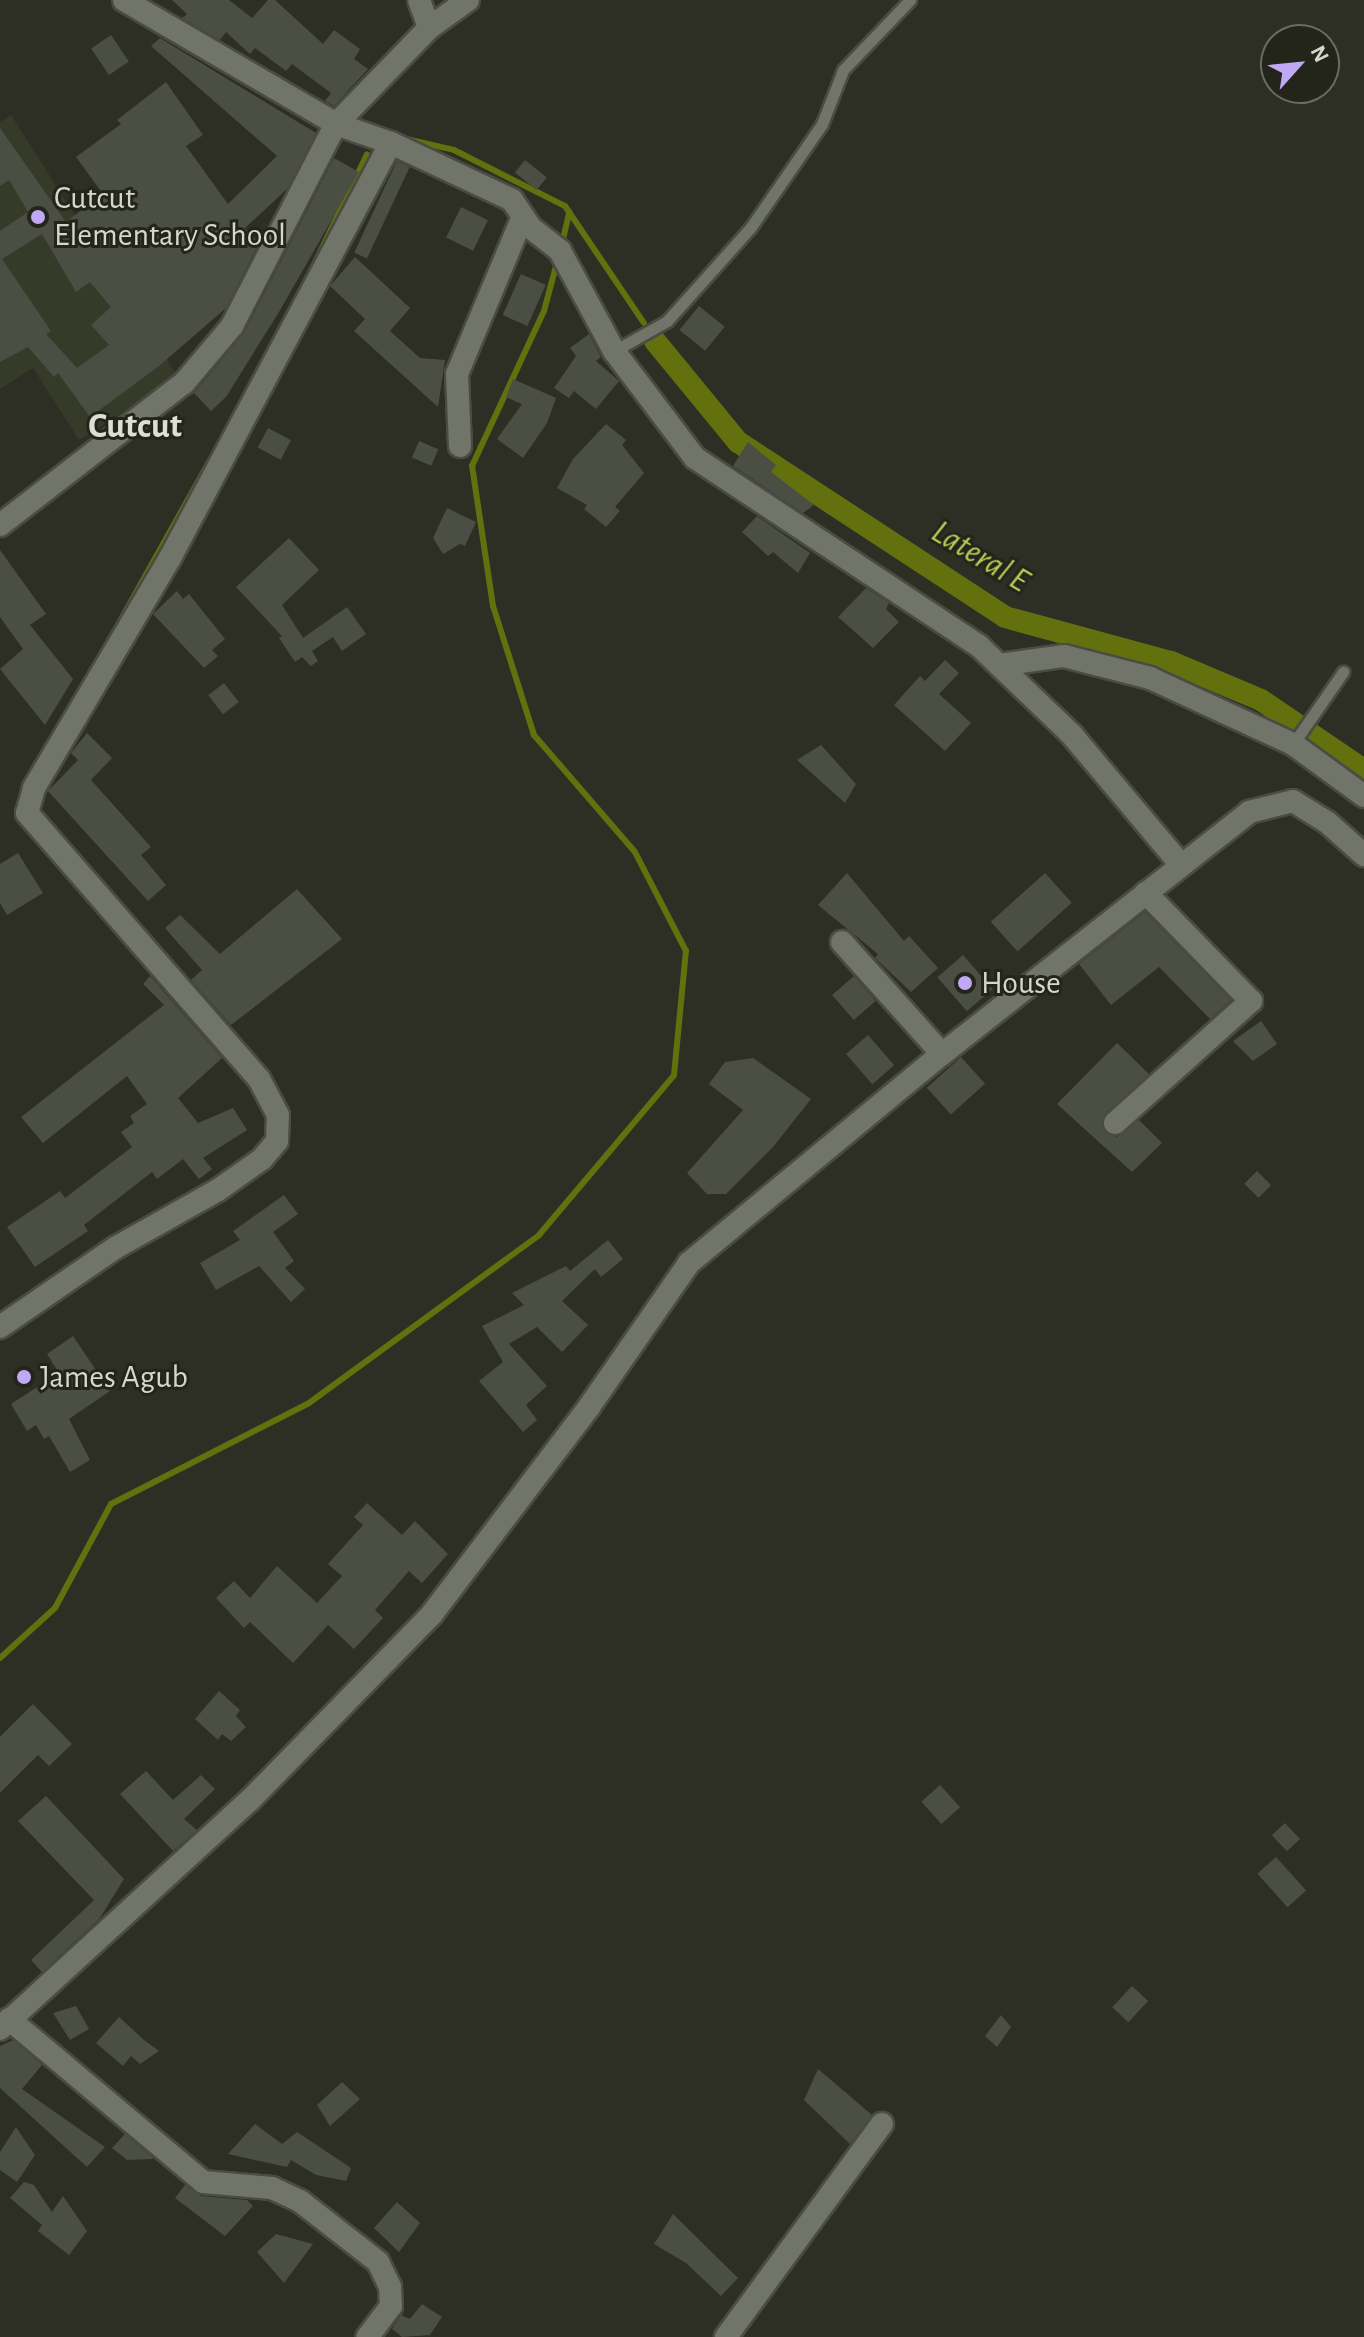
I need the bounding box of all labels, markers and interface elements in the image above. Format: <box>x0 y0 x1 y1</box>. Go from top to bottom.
north arrow <box>1260 24 1340 104</box>
text: N <box>1306 42 1333 66</box>
place label: Cutcut Elementary School <box>54 180 286 255</box>
marker: Cutcut Elementary School <box>29 208 47 226</box>
district label: Cutcut <box>88 405 182 449</box>
water label: Lateral E <box>924 512 1036 602</box>
place label: House <box>981 964 1061 1002</box>
marker: House <box>956 974 974 992</box>
place label: James Agub <box>40 1358 188 1396</box>
marker: James Agub <box>15 1368 33 1386</box>

